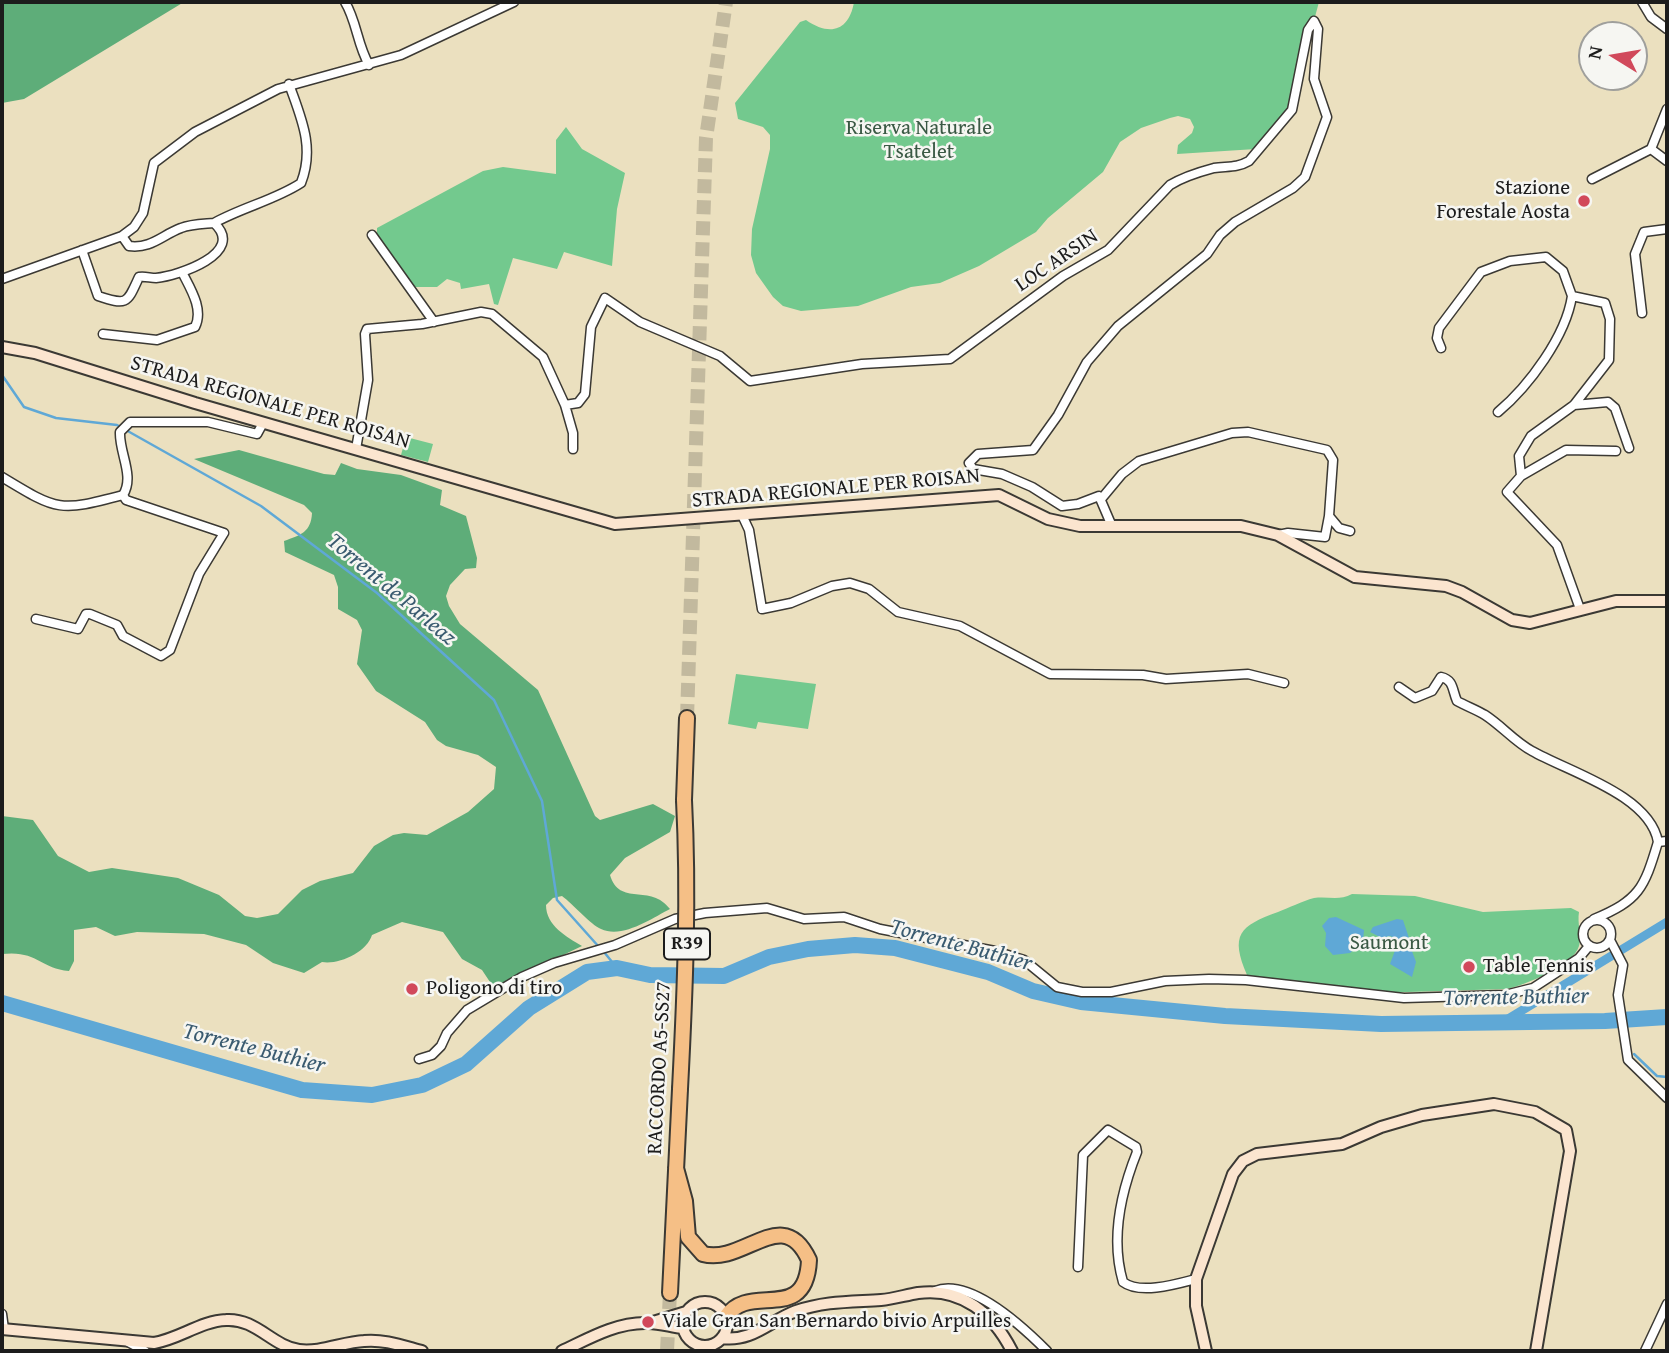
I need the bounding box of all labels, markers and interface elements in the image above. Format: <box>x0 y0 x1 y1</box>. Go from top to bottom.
north arrow <box>1578 21 1648 91</box>
text: N <box>1579 43 1609 61</box>
park label: Riserva Naturale Tsatelet <box>846 116 992 166</box>
place label: Stazione Forestale Aosta <box>1436 176 1570 226</box>
marker: Stazione Forestale Aosta <box>1576 193 1592 209</box>
street label: LOC ARSIN <box>1011 224 1103 298</box>
street label: STRADA REGIONALE PER ROISAN <box>127 351 413 455</box>
street label: STRADA REGIONALE PER ROISAN <box>691 464 981 514</box>
water label: Torrent de Parleaz <box>321 528 461 652</box>
water label: Torrente Buthier <box>887 914 1035 978</box>
road number: R39 <box>664 928 710 960</box>
park label: Saumont <box>1350 931 1428 957</box>
place label: Table Tennis <box>1483 954 1594 980</box>
marker: Table Tennis <box>1461 959 1477 975</box>
place label: Poligono di tiro <box>426 976 562 1002</box>
marker: Poligono di tiro <box>404 981 420 997</box>
street label: RACCORDO A5-SS27 <box>643 981 677 1155</box>
water label: Torrente Buthier <box>1443 983 1589 1013</box>
water label: Torrente Buthier <box>180 1018 328 1080</box>
place label: Viale Gran San Bernardo bivio Arpuilles <box>662 1309 1011 1335</box>
marker: Viale Gran San Bernardo bivio Arpuilles <box>640 1314 656 1330</box>

